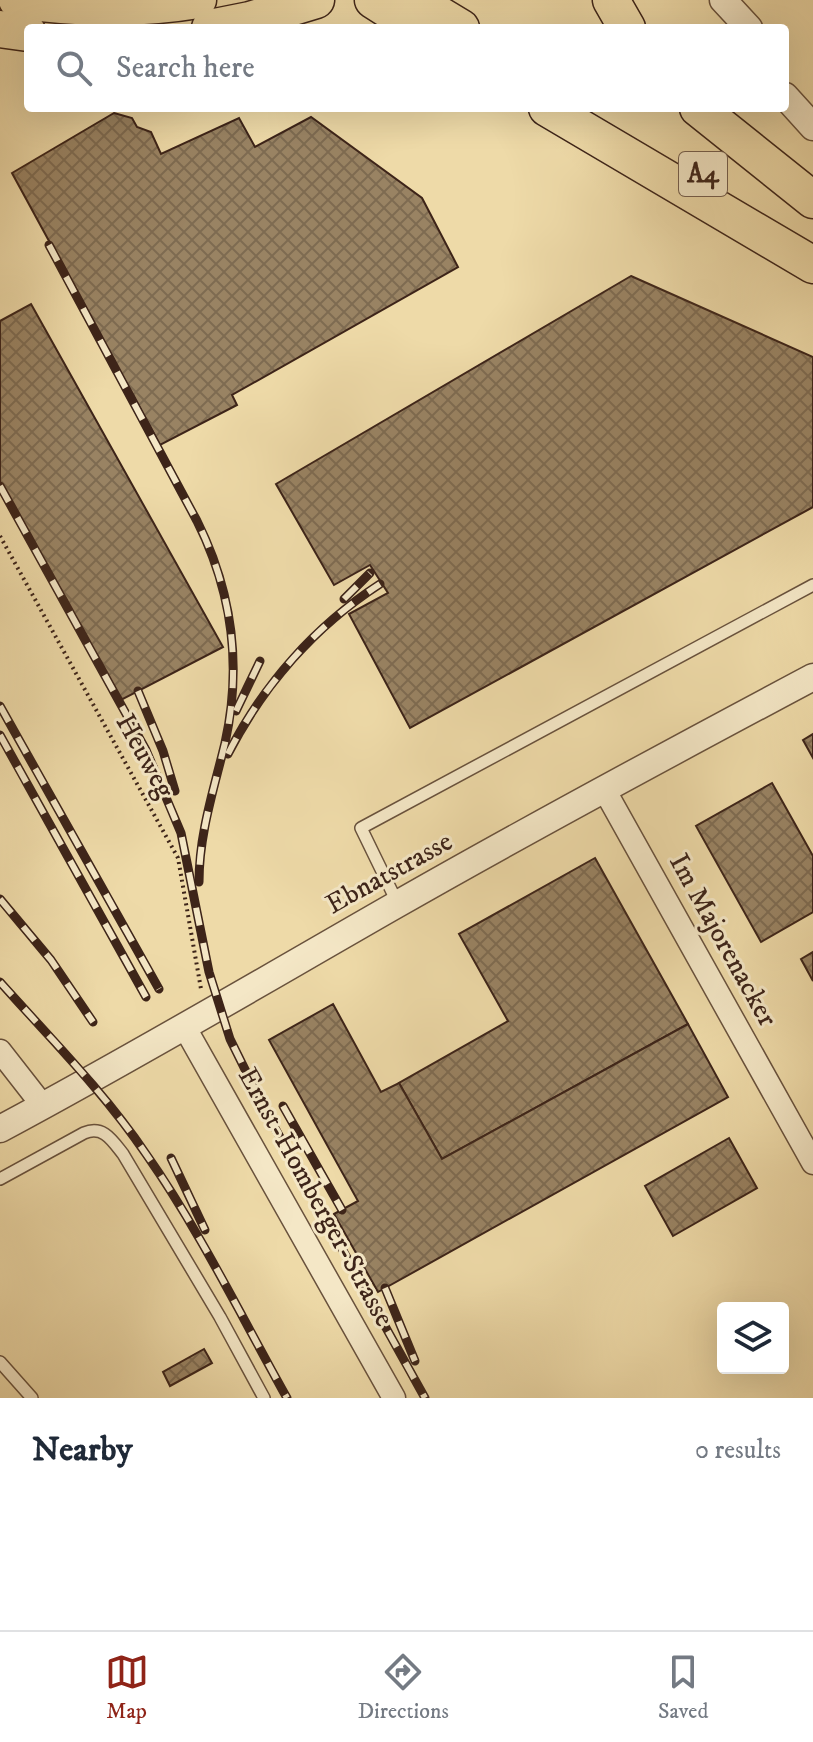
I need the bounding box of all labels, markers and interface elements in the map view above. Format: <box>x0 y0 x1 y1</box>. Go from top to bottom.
search box <box>24 24 789 112</box>
icon: search <box>52 46 96 90</box>
text: Search here <box>116 50 255 87</box>
road number: A4 <box>679 152 727 196</box>
street label: Heuweg <box>108 708 183 805</box>
street label: Ebnatstrasse <box>320 824 458 922</box>
street label: Im Majorenacker <box>661 847 785 1033</box>
street label: Ernst-Homberger-Strasse <box>230 1061 402 1333</box>
map controls <box>717 1302 789 1374</box>
button: layers <box>717 1302 789 1374</box>
text: Nearby <box>32 1429 133 1471</box>
text: 0 results <box>695 1434 781 1467</box>
tab: Map <box>105 1650 149 1725</box>
tab: Directions <box>358 1650 449 1725</box>
tab: Saved <box>658 1650 708 1725</box>

